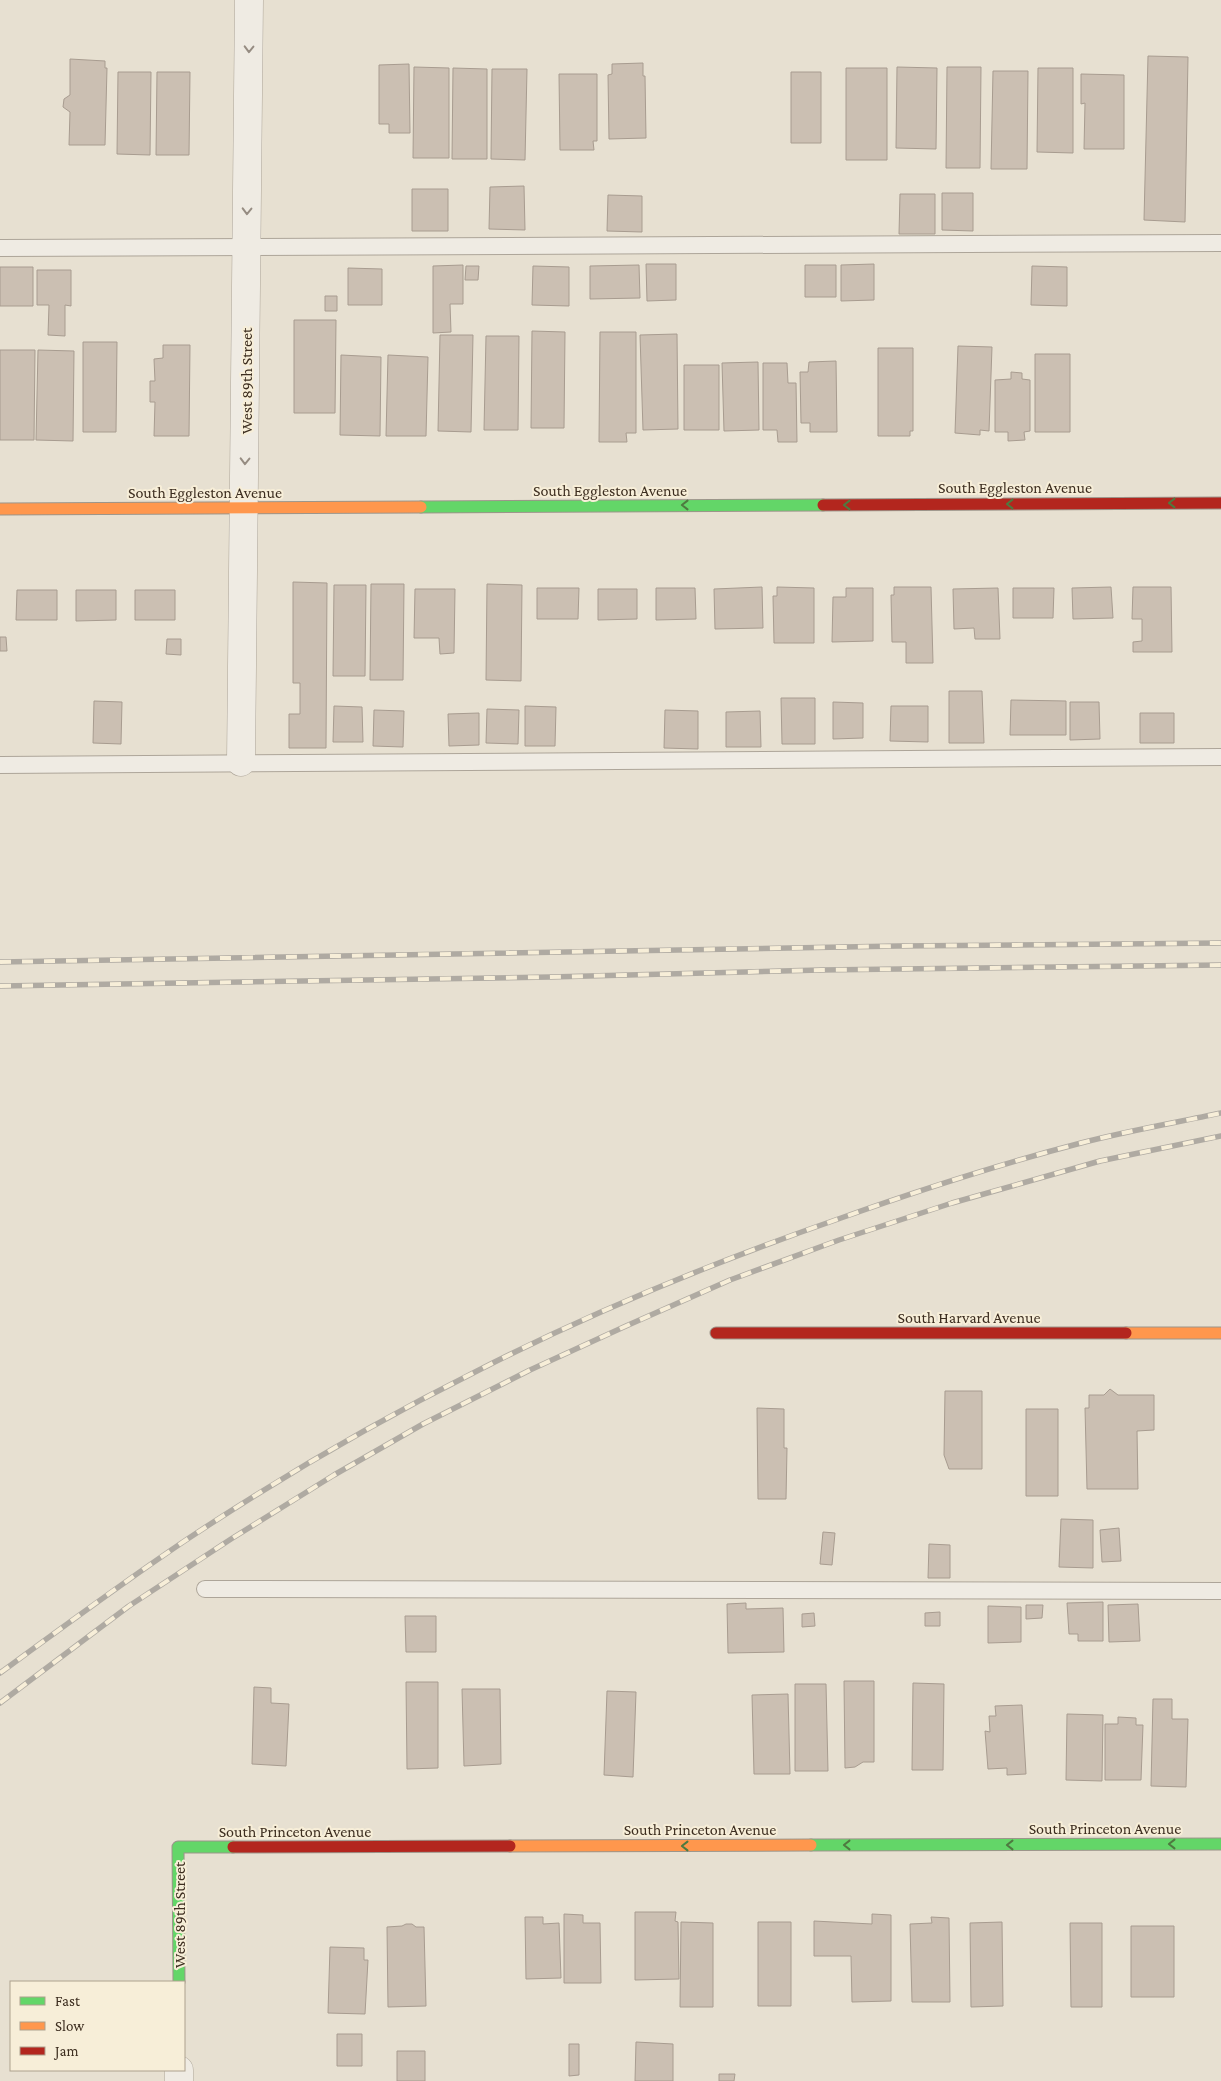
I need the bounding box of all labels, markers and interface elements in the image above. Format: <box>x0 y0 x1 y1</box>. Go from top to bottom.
one-way arrow <box>244 45 254 53</box>
one-way arrow <box>242 208 252 215</box>
street label: West 89th Street <box>238 327 255 434</box>
one-way arrow <box>240 457 251 465</box>
street label: South Eggleston Avenue <box>938 479 1092 497</box>
street label: South Eggleston Avenue <box>533 482 687 500</box>
street label: South Eggleston Avenue <box>128 484 282 502</box>
one-way arrow <box>1168 498 1176 508</box>
one-way arrow <box>1006 499 1014 509</box>
one-way arrow <box>681 500 689 511</box>
one-way arrow <box>843 500 851 510</box>
street label: South Harvard Avenue <box>898 1309 1040 1326</box>
street label: South Princeton Avenue <box>1029 1820 1181 1837</box>
street label: South Princeton Avenue <box>624 1821 776 1838</box>
street label: South Princeton Avenue <box>219 1823 371 1840</box>
one-way arrow <box>1168 1839 1176 1849</box>
one-way arrow <box>843 1840 851 1850</box>
one-way arrow <box>1006 1840 1014 1850</box>
one-way arrow <box>681 1841 688 1851</box>
street label: West 89th Street <box>171 1861 188 1968</box>
legend <box>10 1981 185 2071</box>
text: Fast <box>55 1993 81 2009</box>
text: Slow <box>55 2018 85 2034</box>
text: Jam <box>53 2043 78 2060</box>

